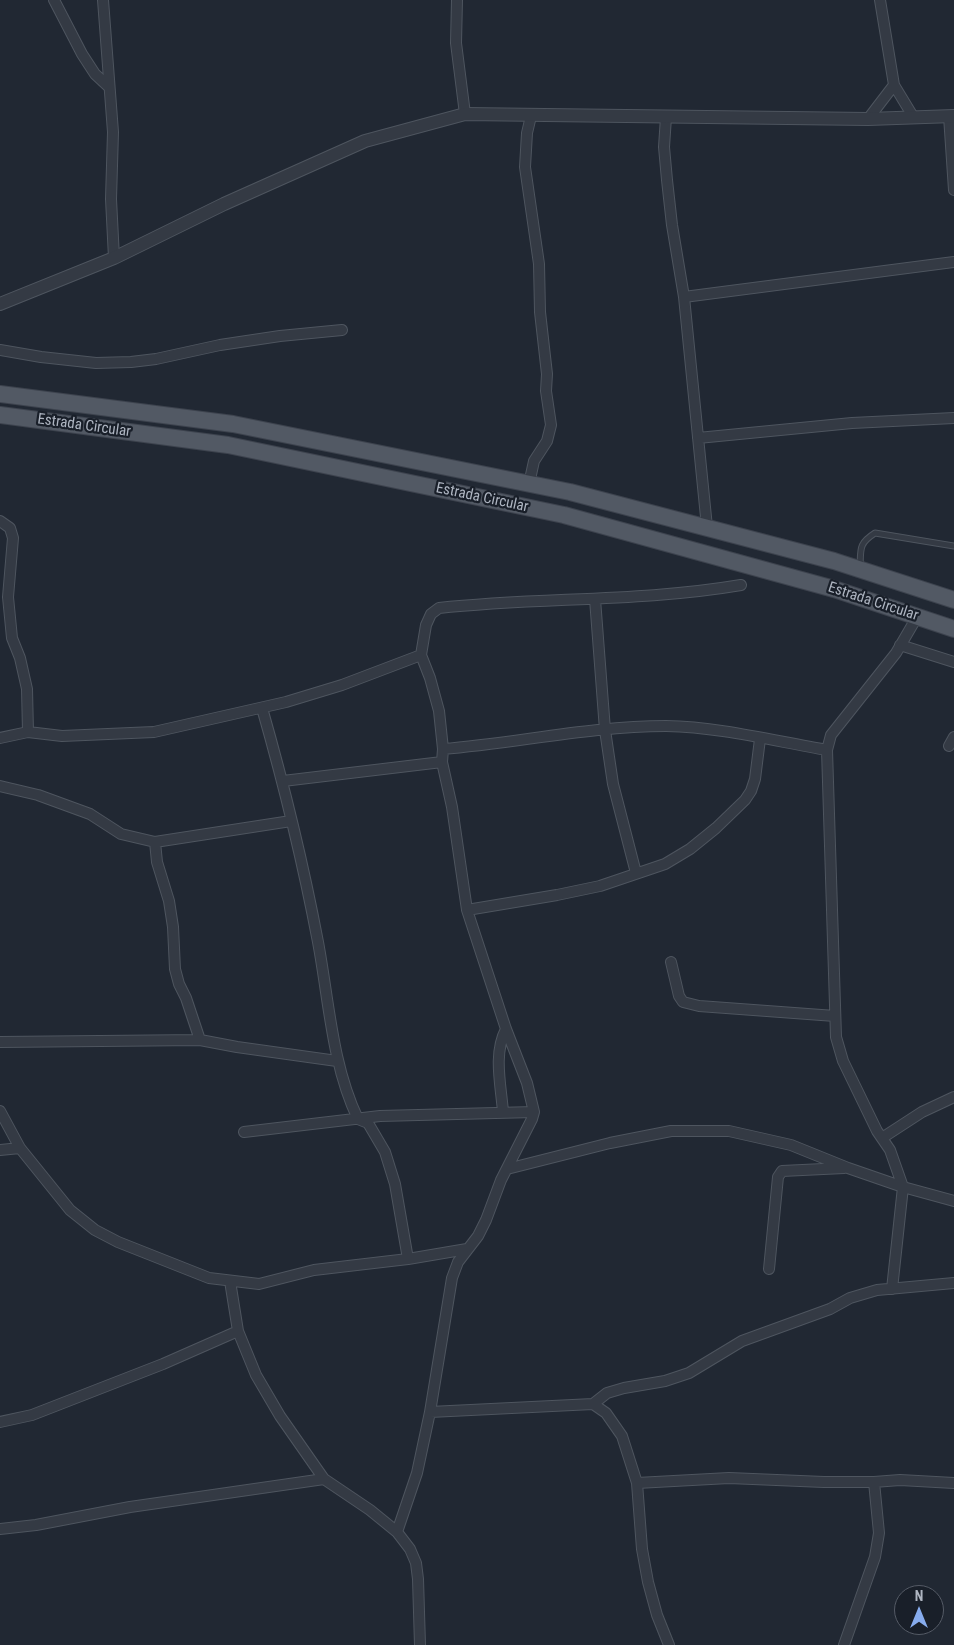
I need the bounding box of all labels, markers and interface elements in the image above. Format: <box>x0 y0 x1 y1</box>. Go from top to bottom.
street label: Estrada Circular <box>36 411 132 441</box>
street label: Estrada Circular <box>434 479 530 517</box>
street label: Estrada Circular <box>826 579 920 625</box>
north arrow <box>894 1585 944 1635</box>
text: N <box>915 1588 923 1604</box>

